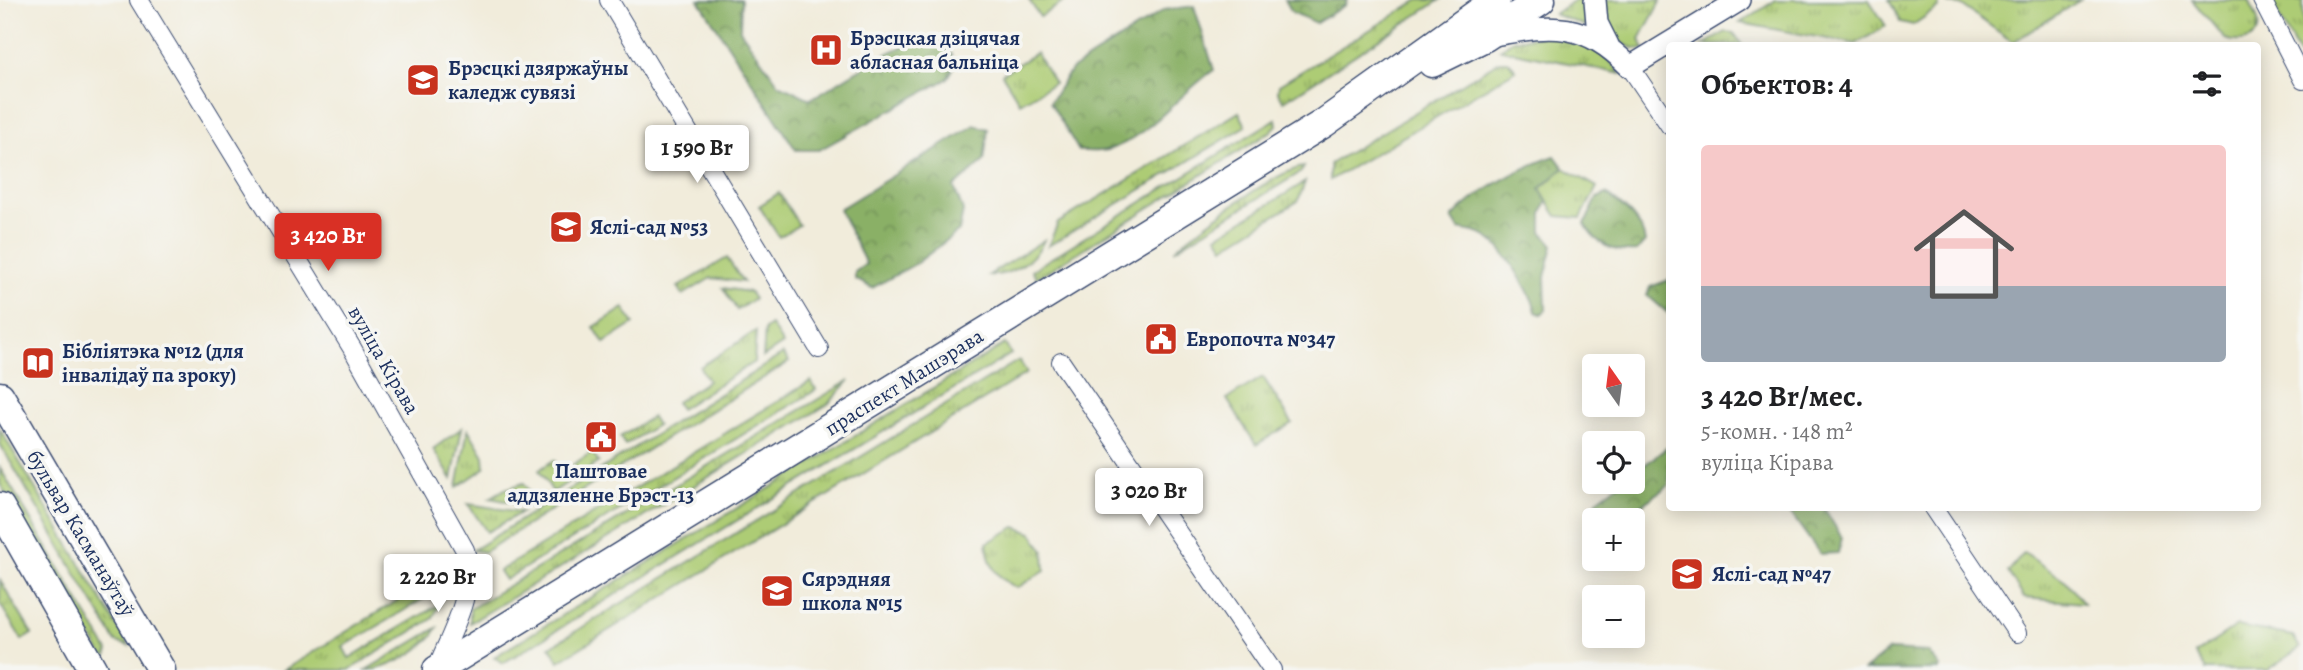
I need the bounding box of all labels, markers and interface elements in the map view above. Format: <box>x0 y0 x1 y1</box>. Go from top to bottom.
place label: Брэсцкая дзіцячая абласная бальніца <box>850 24 1020 76</box>
hospital icon: Брэсцкая дзіцячая абласная бальніца <box>807 31 845 69</box>
place label: Брэсцкі дзяржаўны каледж сувязі <box>448 54 629 106</box>
school or university icon: Брэсцкі дзяржаўны каледж сувязі <box>404 61 442 99</box>
text: Объектов: 4 <box>1701 64 1853 104</box>
icon: filters <box>2188 65 2226 103</box>
pin: 1 590 Br <box>625 125 769 185</box>
text: 1 590 Br <box>661 132 733 163</box>
icon: home <box>1901 191 2027 317</box>
school or university icon: Яслі-сад №53 <box>547 208 585 246</box>
place label: Яслі-сад №53 <box>590 213 708 241</box>
pin: 3 420 Br <box>256 214 400 273</box>
text: 3 420 Br <box>290 220 366 251</box>
street label: вуліца Кірава <box>342 301 427 420</box>
public building icon: Европочта №347 <box>1142 320 1180 358</box>
street label: праспект Машэрава <box>819 322 989 442</box>
place label: Европочта №347 <box>1186 325 1335 353</box>
place label: Бібліятэка №12 (для інвалідаў па зроку) <box>62 337 244 389</box>
library icon: Бібліятэка №12 (для інвалідаў па зроку) <box>19 344 57 382</box>
north arrow <box>1582 354 1645 416</box>
map controls <box>1582 354 1645 648</box>
text: 3 420 Br/мес. <box>1701 376 1864 416</box>
text: 5-комн. · 148 m² <box>1701 416 1852 447</box>
public building icon: Паштовае аддзяленне Брэст-13 <box>582 418 620 456</box>
button: locate <box>1582 431 1645 494</box>
street label: бульвар Касманаўтаў <box>20 445 142 622</box>
text: вуліца Кірава <box>1701 447 1834 478</box>
place label: Паштовае аддзяленне Брэст-13 <box>508 457 694 509</box>
pin: 3 020 Br <box>1077 468 1221 528</box>
text: 3 020 Br <box>1111 475 1187 506</box>
button: + <box>1582 508 1645 571</box>
pin: 2 220 Br <box>366 554 510 614</box>
school or university icon: Яслі-сад №47 <box>1668 555 1706 593</box>
place label: Яслі-сад №47 <box>1712 560 1831 588</box>
text: 2 220 Br <box>400 561 476 592</box>
place label: Сярэдняя школа №15 <box>802 565 902 617</box>
school or university icon: Сярэдняя школа №15 <box>758 572 796 610</box>
button: − <box>1582 585 1645 648</box>

